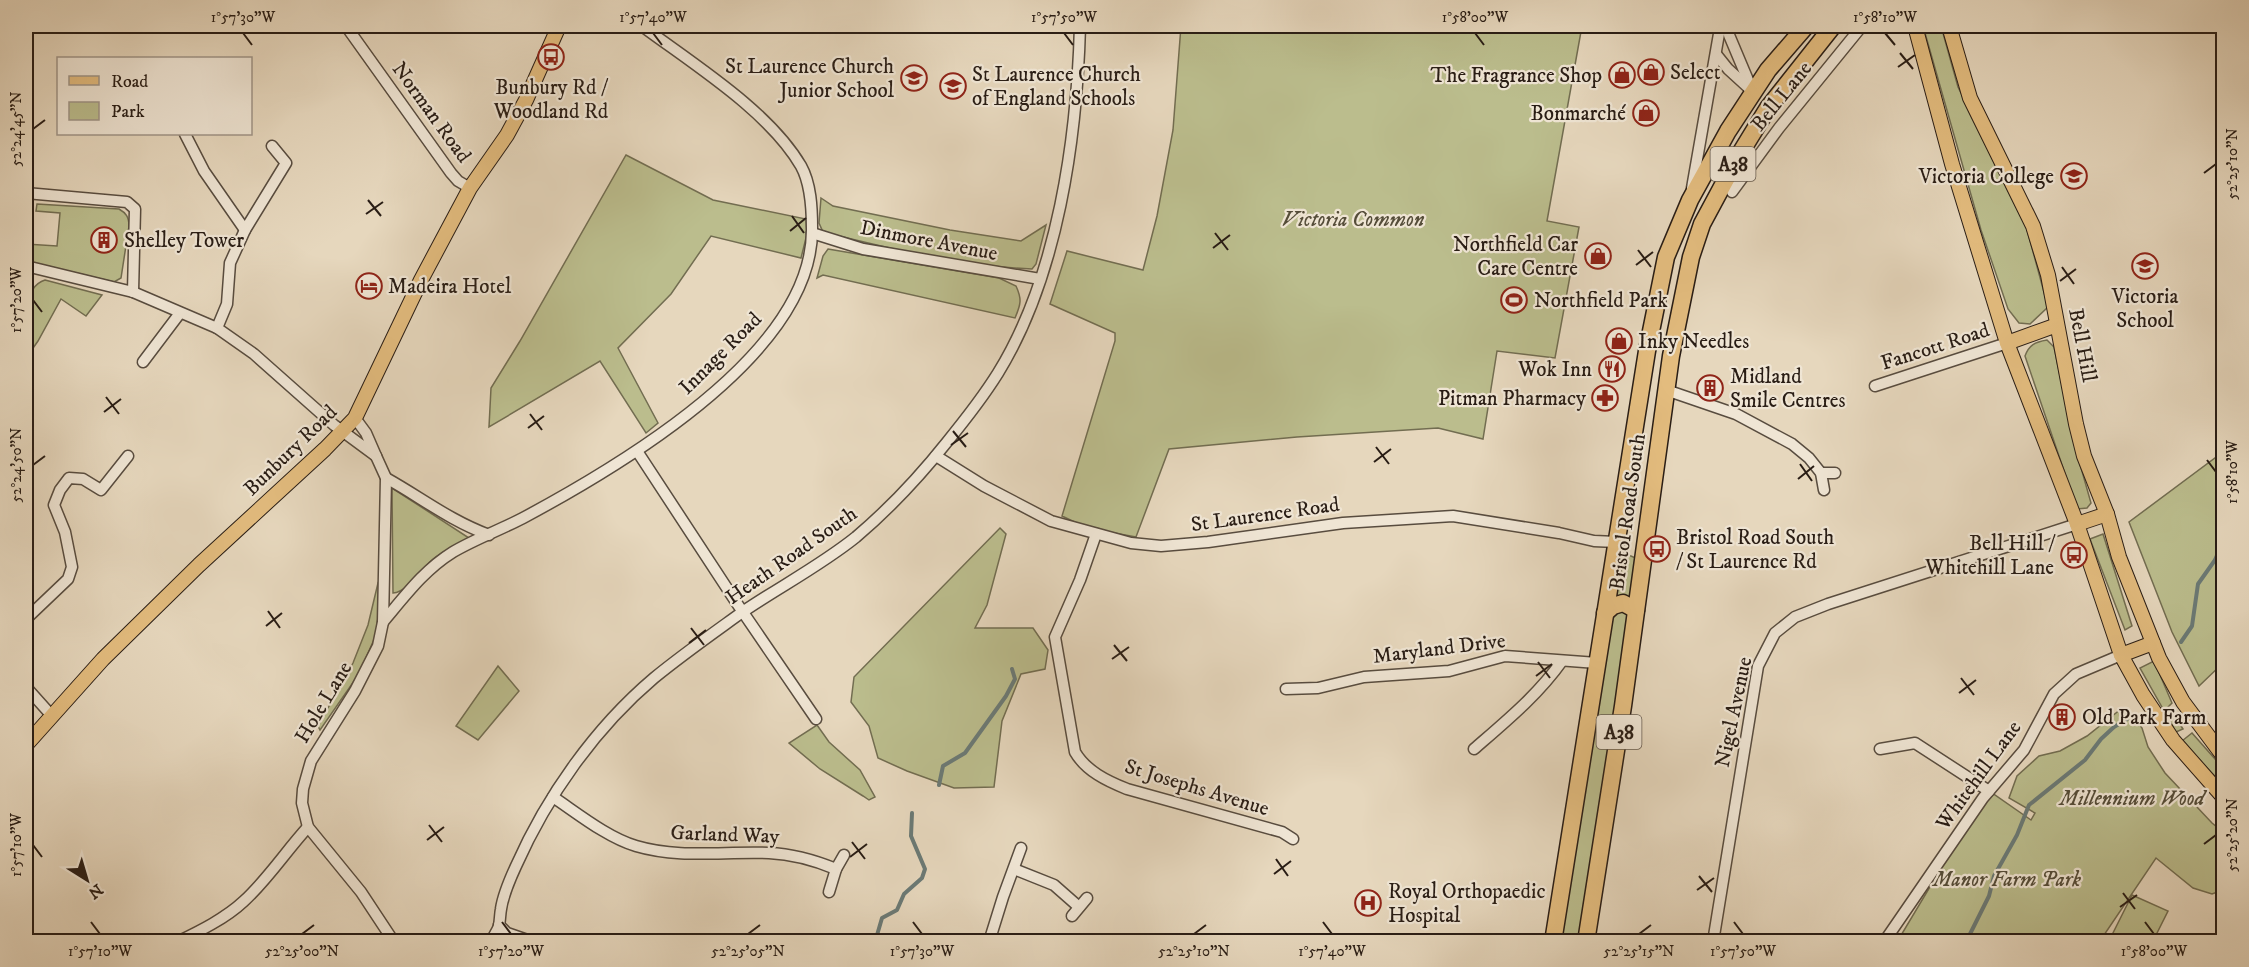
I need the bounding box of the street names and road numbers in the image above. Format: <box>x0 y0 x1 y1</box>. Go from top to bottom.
street label: Bell Lane <box>1746 56 1818 137</box>
street label: Norman Road <box>386 57 477 169</box>
road number: A38 <box>1710 147 1756 181</box>
street label: Dinmore Avenue <box>858 215 1000 267</box>
street label: Bell Hill <box>2062 306 2102 385</box>
street label: Innage Road <box>674 307 768 401</box>
street label: Fancott Road <box>1878 317 1993 377</box>
street label: Bunbury Road <box>238 399 343 502</box>
street label: Bristol Road South <box>1604 432 1652 592</box>
street label: St Laurence Road <box>1189 492 1342 538</box>
street label: Heath Road South <box>721 501 862 611</box>
street label: Maryland Drive <box>1371 628 1507 670</box>
street label: Nigel Avenue <box>1710 654 1758 770</box>
street label: Hole Lane <box>289 657 358 748</box>
road number: A38 <box>1596 715 1642 749</box>
street label: Whitehill Lane <box>1930 716 2027 836</box>
street label: St Josephs Avenue <box>1121 754 1272 822</box>
street label: Garland Way <box>670 820 781 850</box>

